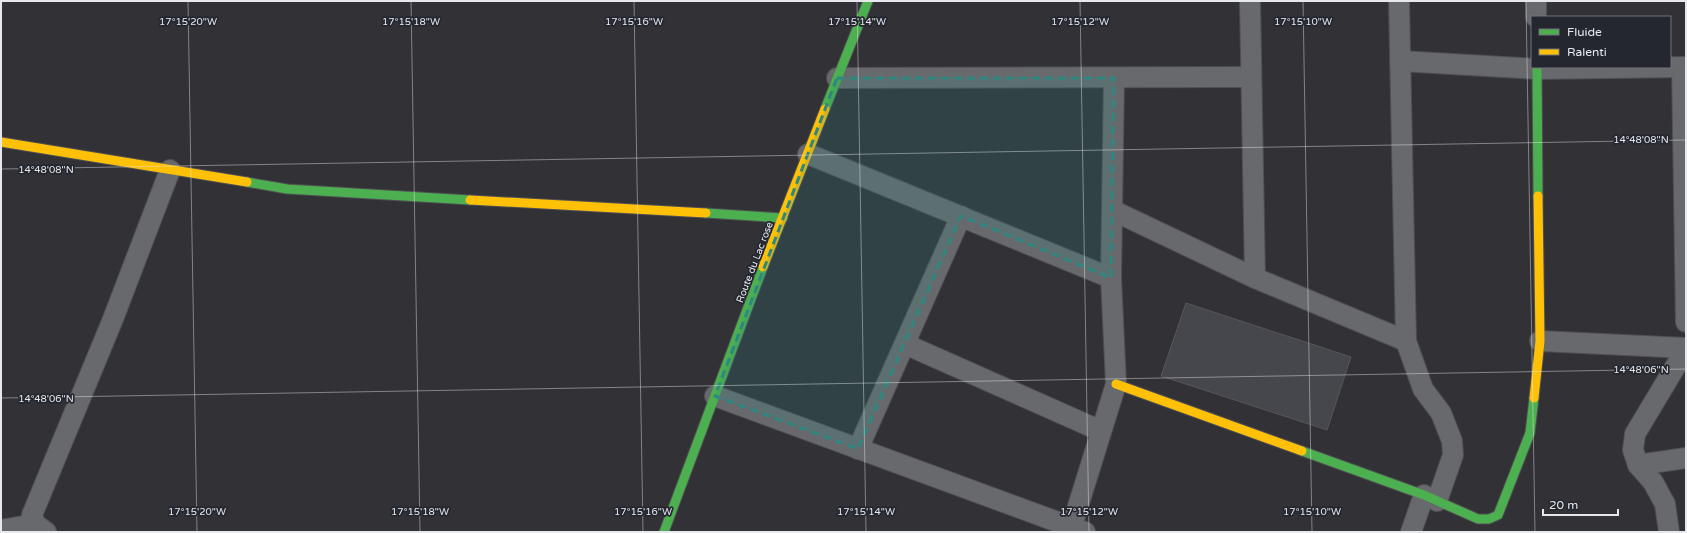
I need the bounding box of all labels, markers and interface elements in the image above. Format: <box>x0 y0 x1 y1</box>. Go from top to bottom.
text: 17°15'20"W <box>159 16 217 28</box>
text: 17°15'18"W <box>382 16 440 28</box>
text: 17°15'16"W <box>605 16 663 28</box>
text: 17°15'14"W <box>828 16 886 28</box>
text: 17°15'12"W <box>1051 16 1109 28</box>
text: 17°15'10"W <box>1274 16 1332 28</box>
legend <box>1531 16 1671 68</box>
text: Fluide <box>1567 25 1602 39</box>
text: Ralenti <box>1567 45 1607 59</box>
text: 14°48'08"N <box>1613 134 1669 146</box>
text: 14°48'08"N <box>18 164 74 176</box>
street label: Route du Lac rose <box>734 220 776 305</box>
text: 14°48'06"N <box>1613 364 1669 376</box>
text: 14°48'06"N <box>18 393 74 405</box>
scale bar <box>1543 491 1618 517</box>
text: 20 m <box>1549 498 1578 512</box>
text: 17°15'20"W <box>168 506 226 518</box>
text: 17°15'18"W <box>391 506 449 518</box>
text: 17°15'16"W <box>614 506 672 518</box>
text: 17°15'14"W <box>837 506 895 518</box>
text: 17°15'12"W <box>1060 506 1118 518</box>
text: 17°15'10"W <box>1283 506 1341 518</box>

